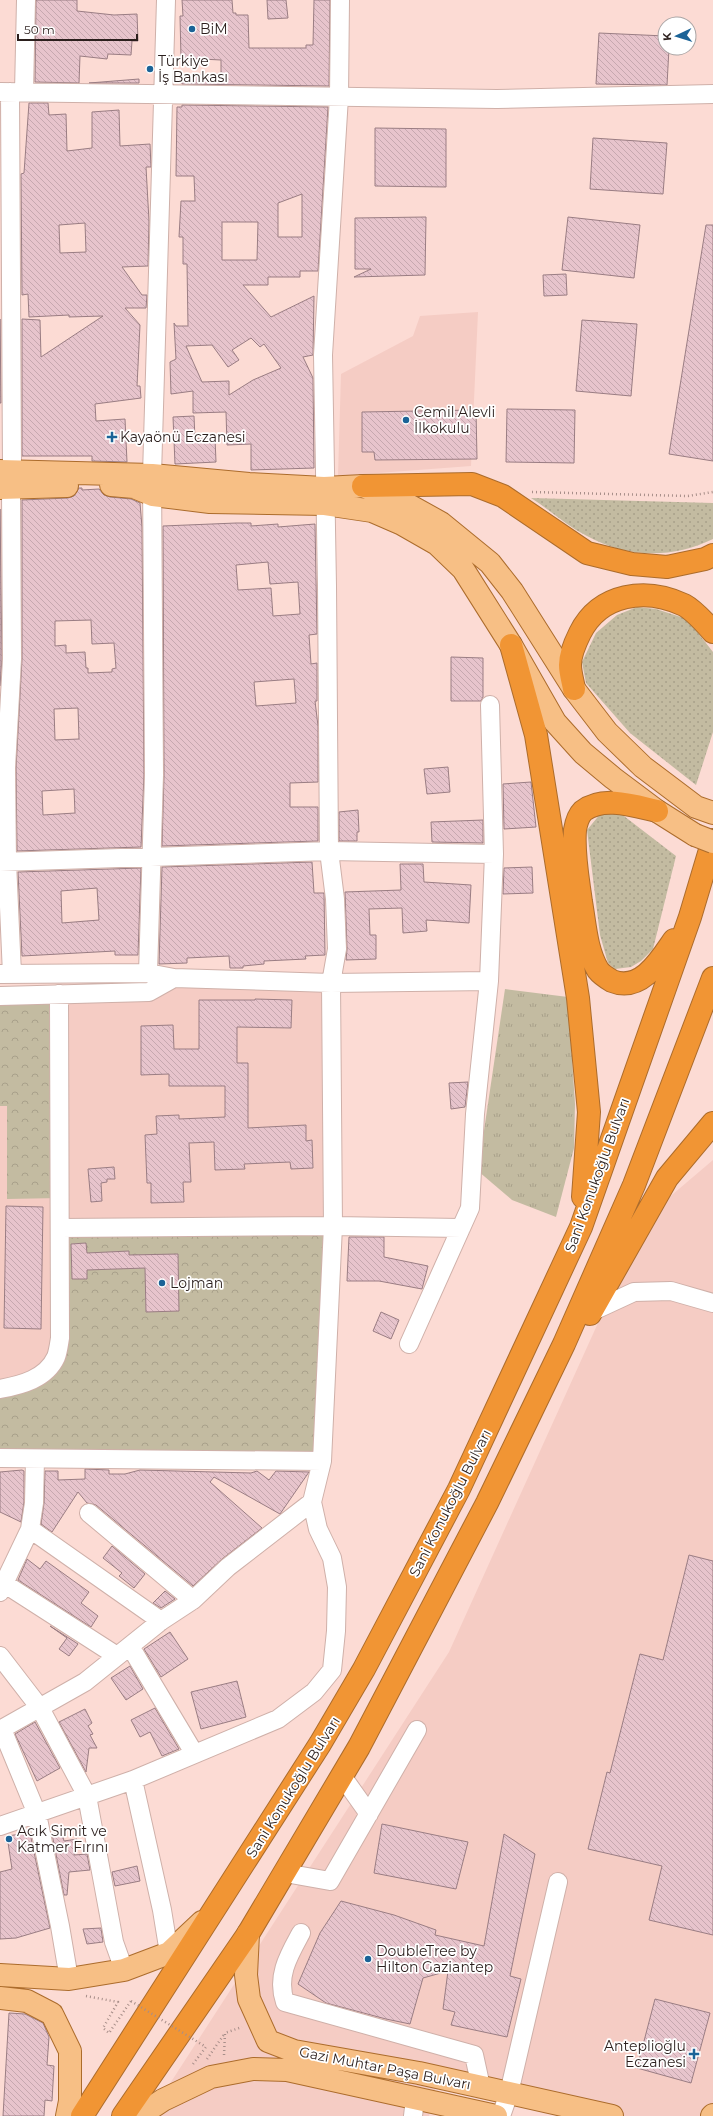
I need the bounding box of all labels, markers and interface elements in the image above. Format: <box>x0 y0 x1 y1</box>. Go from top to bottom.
scale bar <box>18 16 137 42</box>
north arrow <box>657 16 697 56</box>
place label: BiM <box>200 20 228 38</box>
text: 50 m <box>24 22 55 37</box>
marker: BiM <box>187 24 197 34</box>
text: K <box>660 31 674 41</box>
place label: Türkiye İş Bankası <box>158 52 228 86</box>
marker: Türkiye İş Bankası <box>145 64 155 74</box>
place label: Cemil Alevli İlkokulu <box>414 403 495 437</box>
marker: Cemil Alevli İlkokulu <box>401 415 411 425</box>
place label: Kayaönü Eczanesi <box>120 428 246 446</box>
marker: Kayaönü Eczanesi <box>107 432 117 442</box>
street label: Sani Konukoğlu Bulvarı <box>561 1095 633 1255</box>
place label: Lojman <box>170 1274 223 1292</box>
marker: Lojman <box>157 1278 167 1288</box>
street label: Sani Konukoğlu Bulvarı <box>405 1426 495 1580</box>
street label: Sani Konukoğlu Bulvarı <box>242 1713 344 1861</box>
place label: Acık Simit ve Katmer Fırını <box>17 1822 108 1856</box>
marker: Acık Simit ve Katmer Fırını <box>4 1834 14 1844</box>
place label: DoubleTree by Hilton Gaziantep <box>376 1942 493 1976</box>
marker: DoubleTree by Hilton Gaziantep <box>363 1954 373 1964</box>
place label: Anteplioğlu Eczanesi <box>604 2037 686 2071</box>
street label: Gazi Muhtar Paşa Bulvarı <box>298 2043 472 2093</box>
marker: Anteplioğlu Eczanesi <box>689 2049 699 2059</box>

